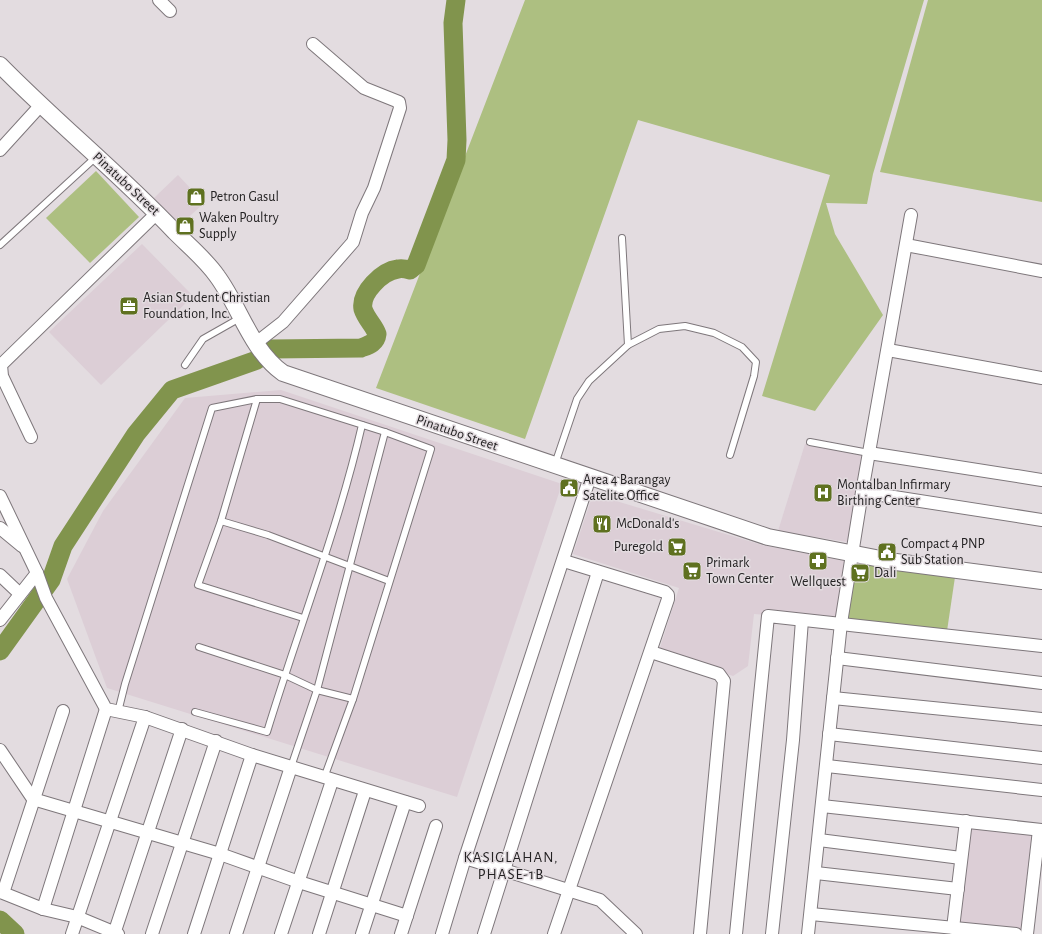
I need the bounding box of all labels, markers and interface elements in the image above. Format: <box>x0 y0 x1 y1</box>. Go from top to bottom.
street label: Pinatubo Street <box>90 150 162 219</box>
shop icon: Petron Gasul <box>185 186 207 208</box>
place label: Petron Gasul <box>210 190 279 204</box>
place label: Waken Poultry Supply <box>199 211 279 241</box>
shop icon: Waken Poultry Supply <box>174 215 196 237</box>
place label: Asian Student Christian Foundation, Inc. <box>143 291 270 321</box>
office icon: Asian Student Christian Foundation, Inc. <box>118 295 140 317</box>
street label: Pinatubo Street <box>414 412 500 454</box>
place label: Area 4 Barangay Satelite Office <box>583 473 670 503</box>
public building icon: Area 4 Barangay Satelite Office <box>558 477 580 499</box>
place label: Montalban Infirmary Birthing Center <box>837 478 950 508</box>
hospital icon: Montalban Infirmary Birthing Center <box>812 482 834 504</box>
restaurant icon: McDonald's <box>591 513 613 535</box>
place label: McDonald's <box>616 517 679 531</box>
supermarket icon: Puregold <box>666 536 688 558</box>
place label: Compact 4 PNP Sub Station <box>901 537 985 567</box>
place label: Puregold <box>614 540 663 554</box>
public building icon: Compact 4 PNP Sub Station <box>876 541 898 563</box>
pharmacy icon: Wellquest <box>807 550 829 572</box>
place label: Primark Town Center <box>706 556 774 586</box>
supermarket icon: Primark Town Center <box>681 560 703 582</box>
supermarket icon: Dali <box>849 562 871 584</box>
place label: Dali <box>874 566 896 580</box>
place label: Wellquest <box>790 575 846 589</box>
district label: KASIGLAHAN, PHASE-1B <box>464 850 558 882</box>

